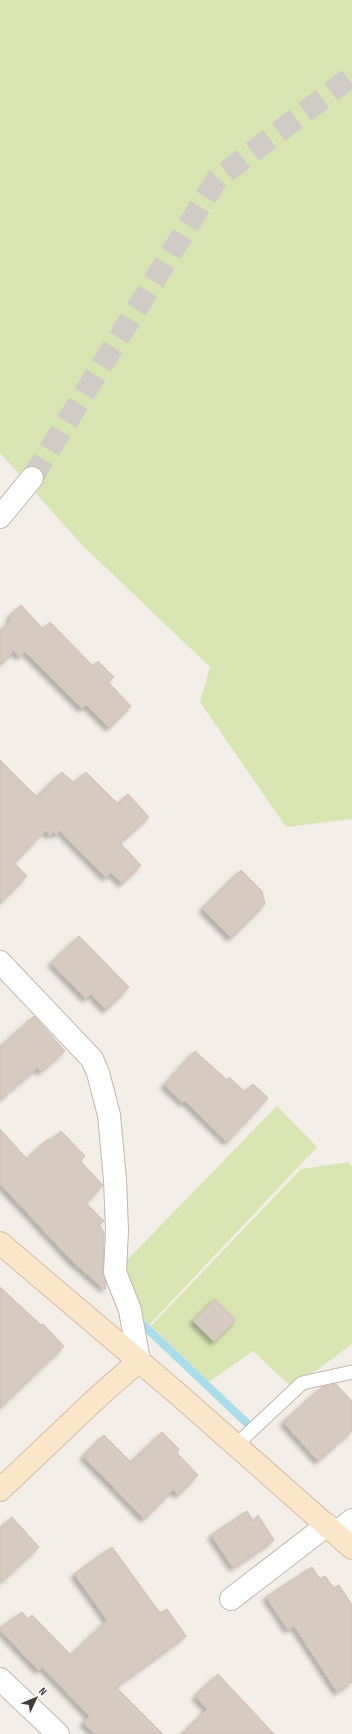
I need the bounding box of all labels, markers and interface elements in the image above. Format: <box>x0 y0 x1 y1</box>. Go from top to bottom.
north arrow <box>16 1678 56 1718</box>
text: N <box>36 1685 50 1698</box>

